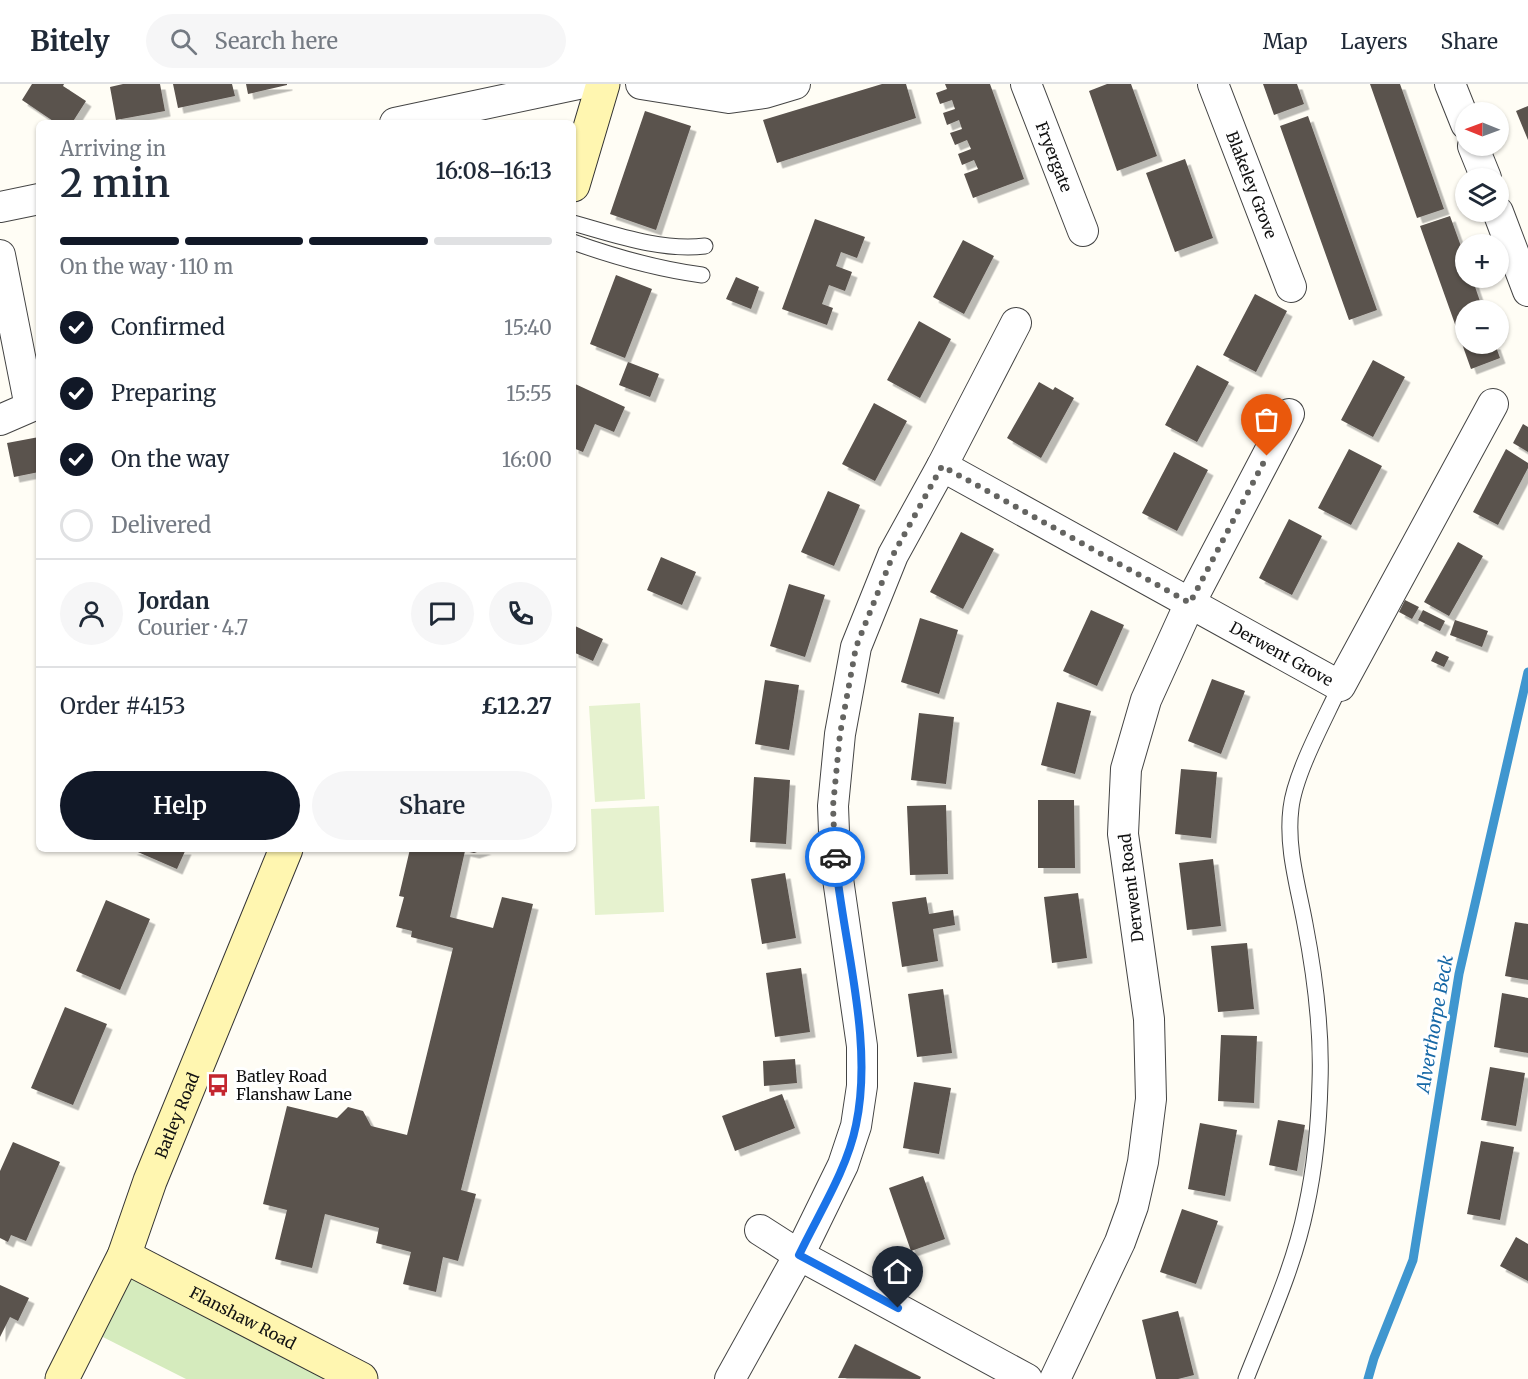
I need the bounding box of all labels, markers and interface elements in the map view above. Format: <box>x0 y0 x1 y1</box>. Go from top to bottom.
search box <box>146 14 566 68</box>
text: Bitely <box>30 23 110 59</box>
icon: search <box>167 25 200 58</box>
text: Search here <box>215 27 338 55</box>
text: Map <box>1263 28 1308 55</box>
text: Layers <box>1341 28 1408 55</box>
text: Share <box>1441 28 1498 55</box>
north arrow <box>1455 102 1509 156</box>
map controls <box>1455 102 1509 354</box>
street label: Fryergate <box>1032 119 1077 195</box>
street label: Blakeley Grove <box>1222 128 1281 241</box>
text: Arriving in <box>60 136 166 161</box>
text: 16:08–16:13 <box>435 157 552 185</box>
text: 2 min <box>60 159 170 208</box>
button: layers <box>1455 168 1509 222</box>
button: + <box>1455 234 1509 288</box>
text: On the way · 110 m <box>60 254 233 279</box>
button: − <box>1455 300 1509 354</box>
icon: check <box>60 311 93 344</box>
text: Confirmed <box>111 313 225 341</box>
text: 15:40 <box>504 315 552 340</box>
icon: check <box>60 377 93 410</box>
text: Preparing <box>111 379 216 407</box>
text: 15:55 <box>506 381 552 406</box>
pin <box>1241 394 1292 456</box>
icon: bag <box>1250 403 1283 436</box>
icon: check <box>60 443 93 476</box>
text: On the way <box>111 445 229 473</box>
text: 16:00 <box>502 447 552 472</box>
text: Delivered <box>111 511 211 539</box>
button: person <box>60 582 123 645</box>
button: chat <box>411 582 474 645</box>
button: phone <box>489 582 552 645</box>
text: Jordan <box>138 587 210 615</box>
text: Courier · 4.7 <box>138 615 248 640</box>
street label: Derwent Grove <box>1226 617 1337 690</box>
text: Order #4153 <box>60 692 186 720</box>
text: £12.27 <box>481 692 552 720</box>
button: Help <box>60 771 300 840</box>
button: Share <box>312 771 552 840</box>
courier <box>805 827 865 887</box>
street label: Derwent Road <box>1114 832 1148 943</box>
icon: car <box>819 841 852 874</box>
water label: Alverthorpe Beck <box>1411 953 1458 1096</box>
place label: Batley Road Flanshaw Lane <box>236 1066 352 1104</box>
street label: Batley Road <box>150 1069 204 1161</box>
bus stop icon: Batley Road Flanshaw Lane <box>205 1072 231 1098</box>
pin <box>872 1246 923 1308</box>
icon: home <box>881 1255 914 1288</box>
street label: Flanshaw Road <box>186 1282 300 1354</box>

